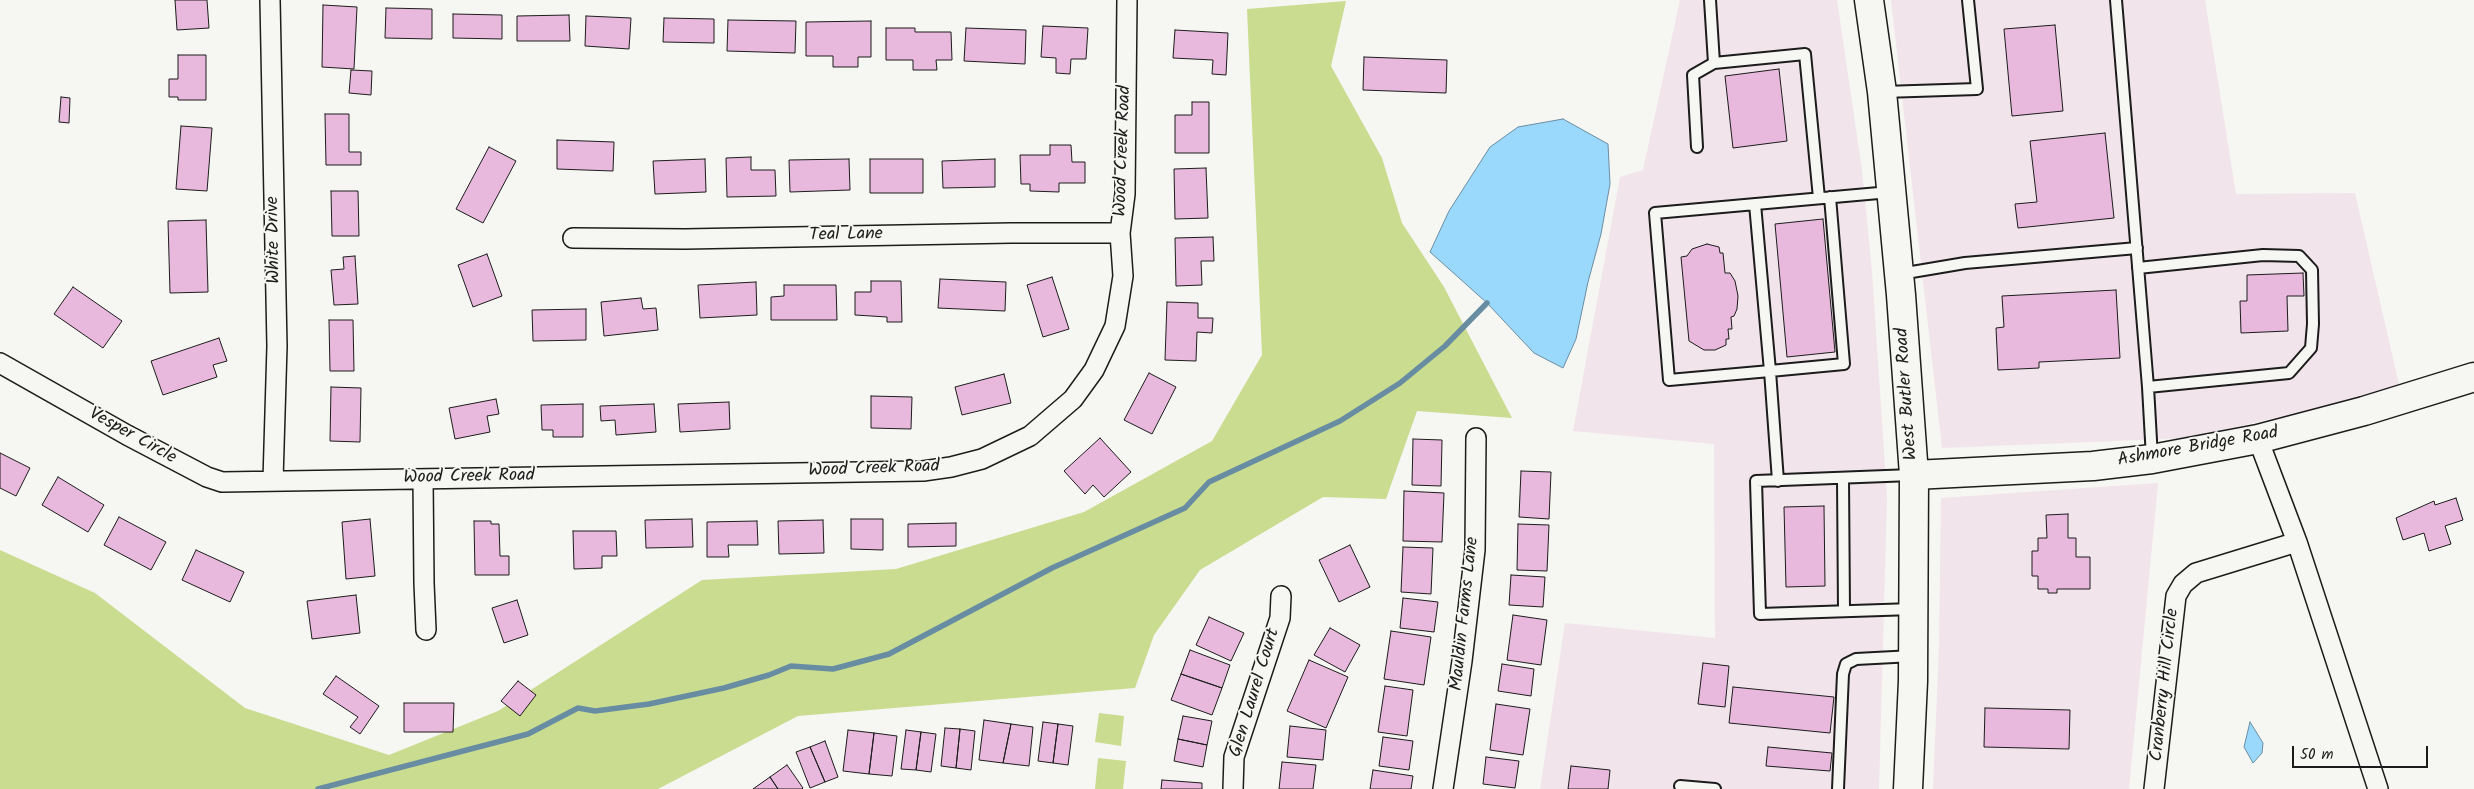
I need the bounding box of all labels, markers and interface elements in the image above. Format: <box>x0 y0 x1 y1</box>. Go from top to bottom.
street label: Wood Creek Road <box>1111 85 1137 217</box>
street label: White Drive <box>263 196 287 284</box>
street label: Teal Lane <box>809 225 883 247</box>
street label: West Butler Road <box>1893 327 1923 461</box>
street label: Vesper Circle <box>84 404 180 470</box>
street label: Ashmore Bridge Road <box>2116 423 2280 473</box>
street label: Wood Creek Road <box>808 457 940 483</box>
street label: Wood Creek Road <box>403 466 535 490</box>
street label: Mauldin Farms Lane <box>1447 536 1485 692</box>
street label: Cranberry Hill Circle <box>2147 607 2185 763</box>
street label: Glen Laurel Court <box>1226 626 1286 760</box>
scale bar <box>2294 736 2430 768</box>
text: 50 m <box>2300 743 2334 767</box>

